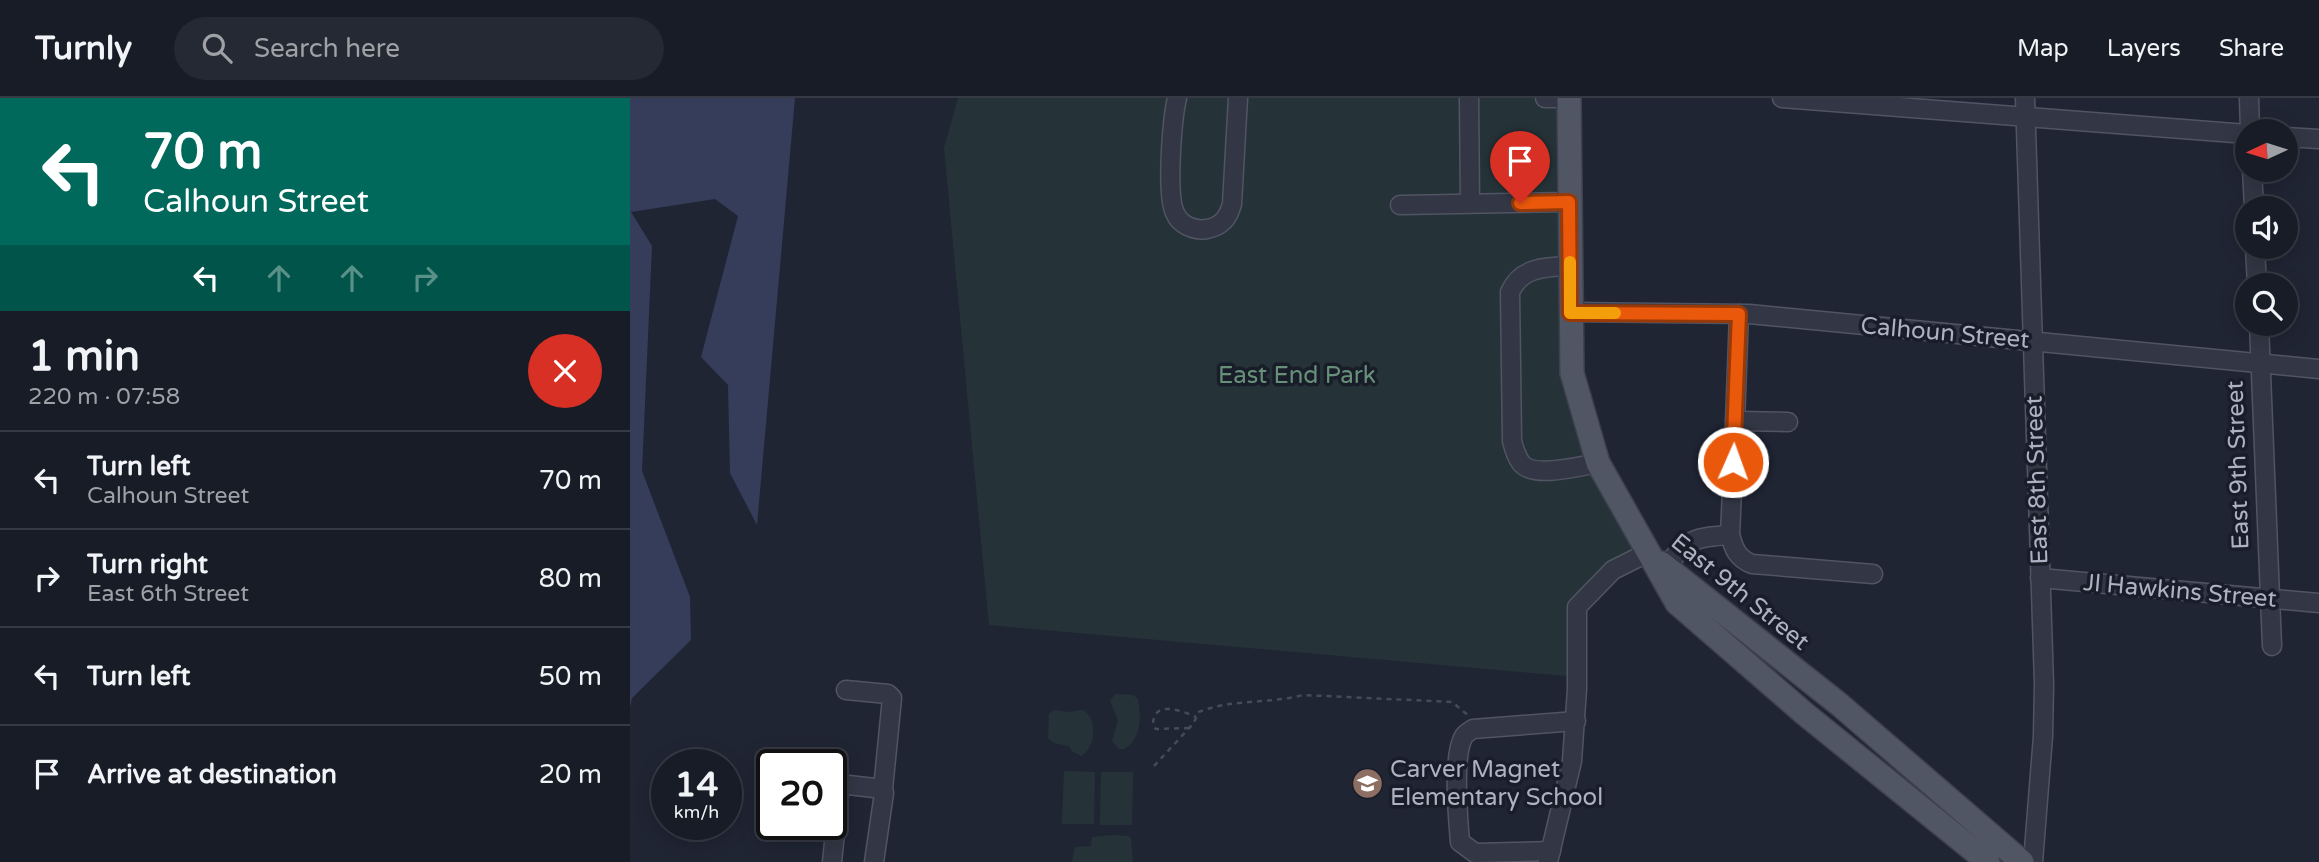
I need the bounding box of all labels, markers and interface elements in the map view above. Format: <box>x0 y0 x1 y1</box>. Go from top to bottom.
search box <box>174 17 664 80</box>
text: Turnly <box>35 29 132 68</box>
icon: search <box>198 29 236 67</box>
text: Search here <box>254 33 400 64</box>
text: Map <box>2017 34 2069 63</box>
text: Layers <box>2107 34 2181 63</box>
text: Share <box>2219 34 2284 63</box>
north arrow <box>2235 119 2298 182</box>
map controls <box>2235 119 2298 336</box>
text: 70 m <box>143 123 262 182</box>
icon: left <box>28 126 119 217</box>
pin <box>1490 131 1550 203</box>
icon: arrive <box>1501 142 1539 180</box>
text: Calhoun Street <box>143 183 369 221</box>
button: sound <box>2235 196 2298 259</box>
icon: left <box>187 259 225 297</box>
icon: ahead <box>260 259 298 297</box>
icon: ahead <box>333 259 371 297</box>
icon: right <box>406 259 444 297</box>
button: search <box>2235 273 2298 336</box>
street label: Calhoun Street <box>1859 311 2031 355</box>
text: 1 min <box>28 331 140 382</box>
button: close <box>528 334 602 408</box>
park label: East End Park <box>1218 361 1376 390</box>
street label: East 9th Street <box>2221 380 2255 550</box>
text: 220 m · 07:58 <box>28 383 180 411</box>
street label: East 8th Street <box>2020 395 2054 565</box>
position arrow <box>1696 425 1770 499</box>
text: Turn left <box>87 451 190 482</box>
icon: left <box>28 461 66 499</box>
text: 70 m <box>539 465 602 496</box>
text: Calhoun Street <box>87 482 249 510</box>
street label: East 9th Street <box>1665 528 1815 656</box>
text: Turn right <box>87 549 208 580</box>
icon: right <box>28 559 66 597</box>
text: 80 m <box>539 563 602 594</box>
street label: Jl Hawkins Street <box>2082 568 2278 614</box>
text: East 6th Street <box>87 580 249 608</box>
icon: left <box>28 657 66 695</box>
text: Turn left <box>87 661 190 692</box>
text: 50 m <box>539 661 602 692</box>
speed limit sign: 20 <box>756 749 847 840</box>
icon: arrive <box>28 755 66 793</box>
place label: Carver Magnet Elementary School <box>1390 755 1603 812</box>
text: Arrive at destination <box>87 759 337 790</box>
text: 20 m <box>539 759 602 790</box>
text: 14 <box>675 764 718 806</box>
school or university icon: Carver Magnet Elementary School <box>1350 766 1384 800</box>
text: km/h <box>674 801 719 823</box>

